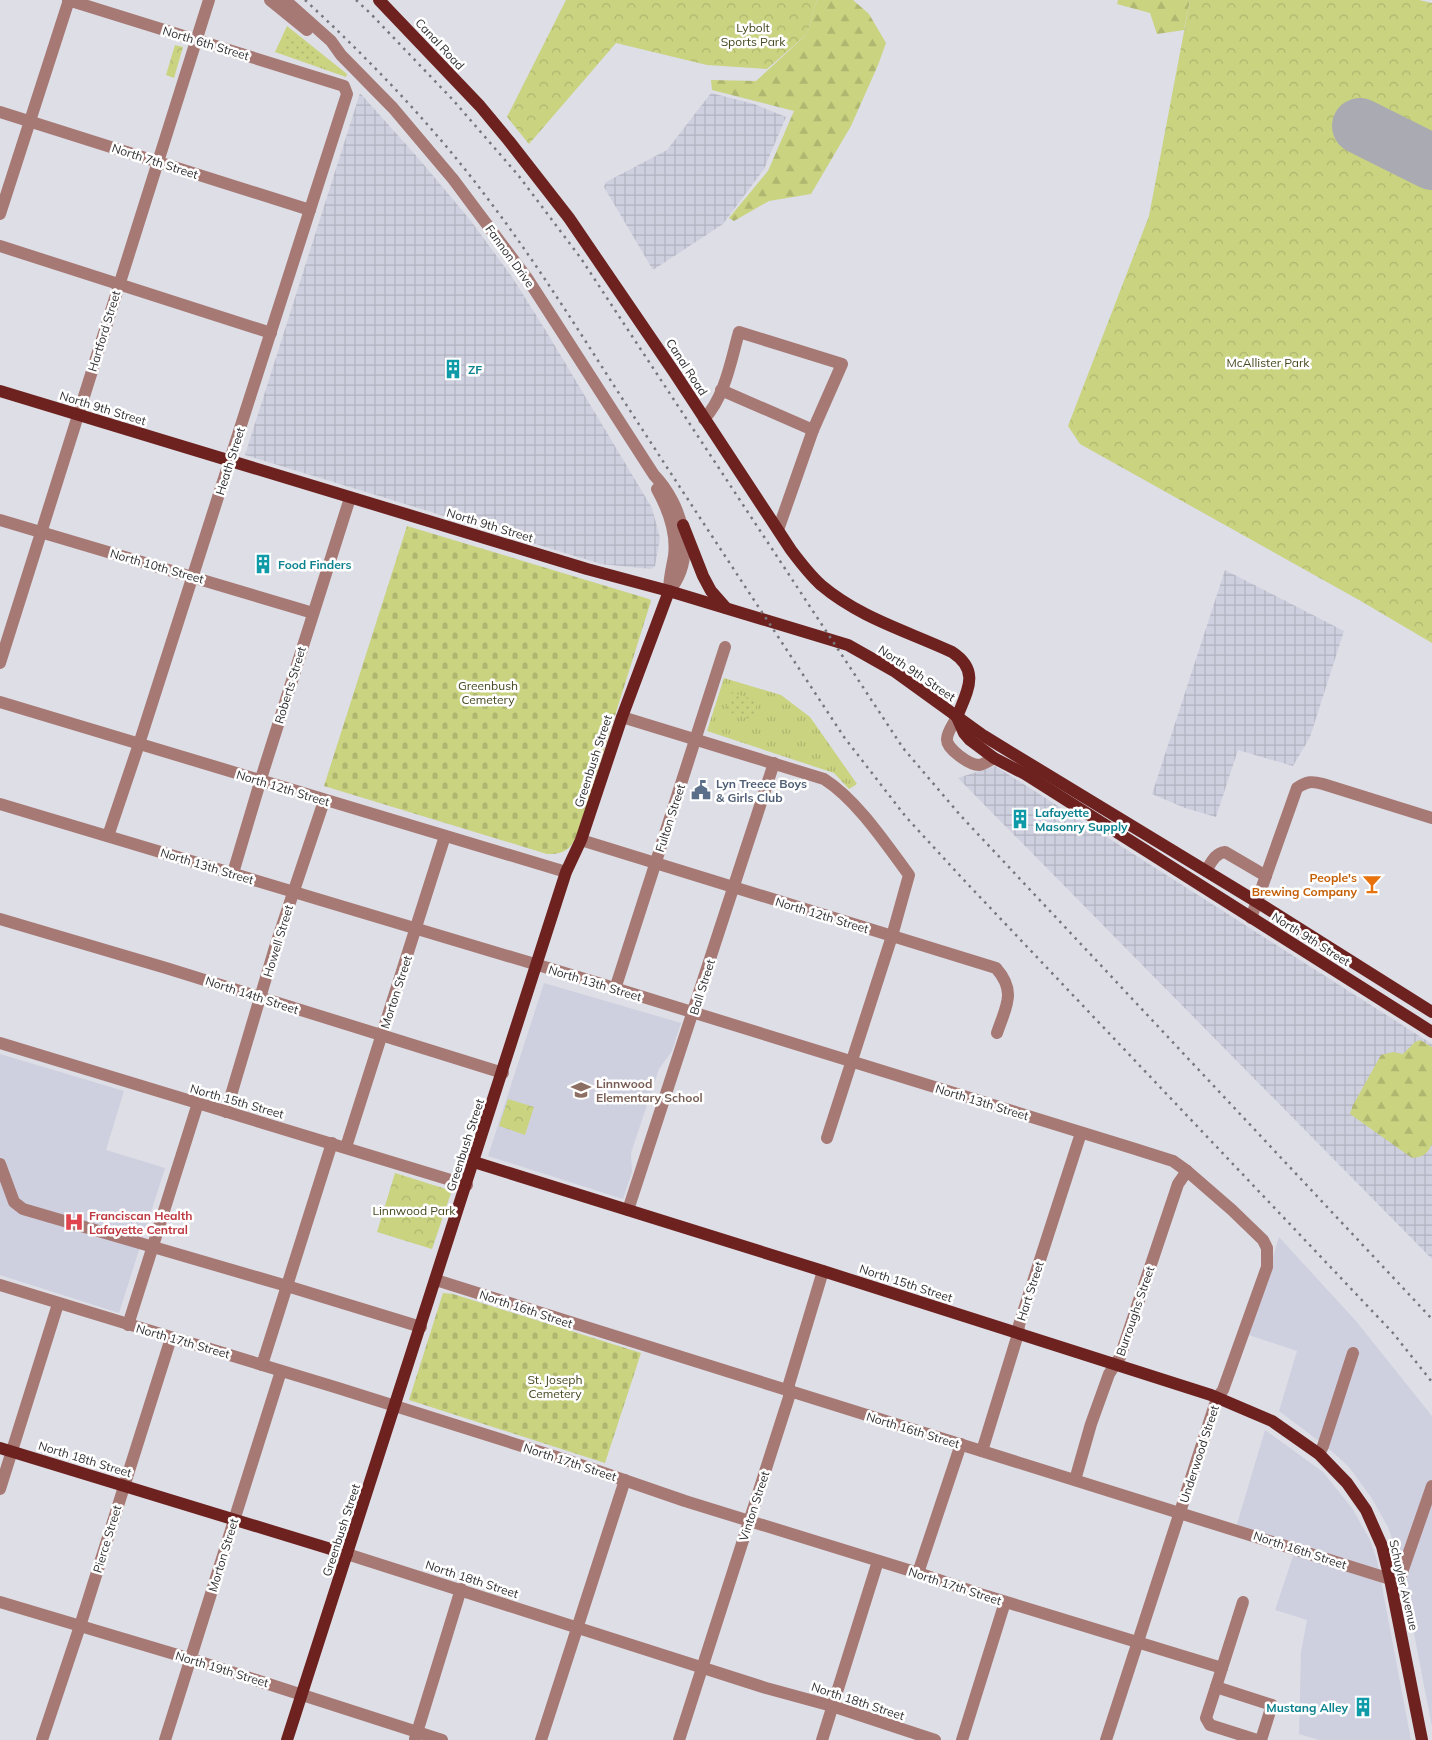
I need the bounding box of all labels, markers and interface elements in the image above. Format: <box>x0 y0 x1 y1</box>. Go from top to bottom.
street label: Canal Road <box>412 15 468 73</box>
park label: Lybolt Sports Park <box>721 20 786 49</box>
street label: North 6th Street <box>161 23 251 63</box>
street label: North 7th Street <box>110 140 200 182</box>
street label: Fannon Drive <box>482 222 538 290</box>
street label: Hartford Street <box>85 289 123 373</box>
street label: Canal Road <box>663 336 711 398</box>
park label: McAllister Park <box>1227 355 1310 370</box>
building icon: ZF <box>442 358 464 380</box>
place label: ZF <box>468 362 482 377</box>
street label: North 9th Street <box>58 388 148 428</box>
street label: Heath Street <box>212 425 248 497</box>
street label: North 9th Street <box>445 505 535 545</box>
street label: North 10th Street <box>108 545 206 587</box>
building icon: Food Finders <box>252 553 274 575</box>
place label: Food Finders <box>278 557 352 572</box>
street label: North 9th Street <box>876 642 958 704</box>
street label: Roberts Street <box>271 645 309 725</box>
park label: Greenbush Cemetery <box>458 678 518 707</box>
street label: Greenbush Street <box>571 713 615 809</box>
street label: North 12th Street <box>235 767 331 809</box>
place label: Lyn Treece Boys & Girls Club <box>716 776 807 805</box>
public building icon: Lyn Treece Boys & Girls Club <box>690 779 712 801</box>
street label: Fulton Street <box>652 782 688 854</box>
place label: Lafayette Masonry Supply <box>1035 805 1128 834</box>
building icon: Lafayette Masonry Supply <box>1009 808 1031 830</box>
street label: North 13th Street <box>159 845 255 887</box>
place label: People's Brewing Company <box>1252 870 1357 899</box>
bar icon: People's Brewing Company <box>1361 873 1383 895</box>
street label: North 12th Street <box>774 894 870 936</box>
street label: Howell Street <box>260 903 296 979</box>
street label: North 9th Street <box>1269 909 1353 969</box>
street label: Morton Street <box>377 953 415 1031</box>
street label: Ball Street <box>686 957 718 1017</box>
street label: North 13th Street <box>547 962 643 1004</box>
street label: North 14th Street <box>204 973 300 1017</box>
place label: Linnwood Elementary School <box>596 1076 703 1105</box>
school or university icon: Linnwood Elementary School <box>570 1079 592 1101</box>
street label: North 15th Street <box>188 1080 286 1122</box>
street label: North 13th Street <box>934 1081 1030 1123</box>
street label: Greenbush Street <box>443 1097 487 1193</box>
park label: Linnwood Park <box>372 1203 456 1218</box>
place label: Franciscan Health Lafayette Central <box>89 1208 192 1237</box>
hospital icon: Franciscan Health Lafayette Central <box>63 1211 85 1233</box>
street label: Hart Street <box>1013 1259 1047 1323</box>
street label: North 15th Street <box>858 1261 954 1305</box>
street label: Burroughs Street <box>1113 1264 1157 1358</box>
street label: North 16th Street <box>478 1287 574 1331</box>
street label: North 17th Street <box>134 1320 232 1362</box>
park label: St. Joseph Cemetery <box>527 1372 583 1401</box>
street label: Underwood Street <box>1176 1403 1222 1505</box>
street label: North 16th Street <box>865 1409 961 1451</box>
street label: North 18th Street <box>37 1438 133 1480</box>
street label: North 17th Street <box>522 1440 618 1484</box>
street label: Vinton Street <box>736 1469 772 1543</box>
street label: Greenbush Street <box>319 1482 363 1578</box>
street label: Pierce Street <box>90 1503 124 1575</box>
street label: Morton Street <box>205 1516 241 1594</box>
street label: North 16th Street <box>1252 1528 1348 1572</box>
street label: Schuyler Avenue <box>1386 1538 1422 1632</box>
street label: North 18th Street <box>424 1557 520 1601</box>
street label: North 17th Street <box>907 1564 1003 1608</box>
street label: North 19th Street <box>174 1648 270 1690</box>
street label: North 18th Street <box>810 1679 906 1723</box>
building icon: Mustang Alley <box>1352 1696 1374 1718</box>
place label: Mustang Alley <box>1266 1700 1348 1715</box>

